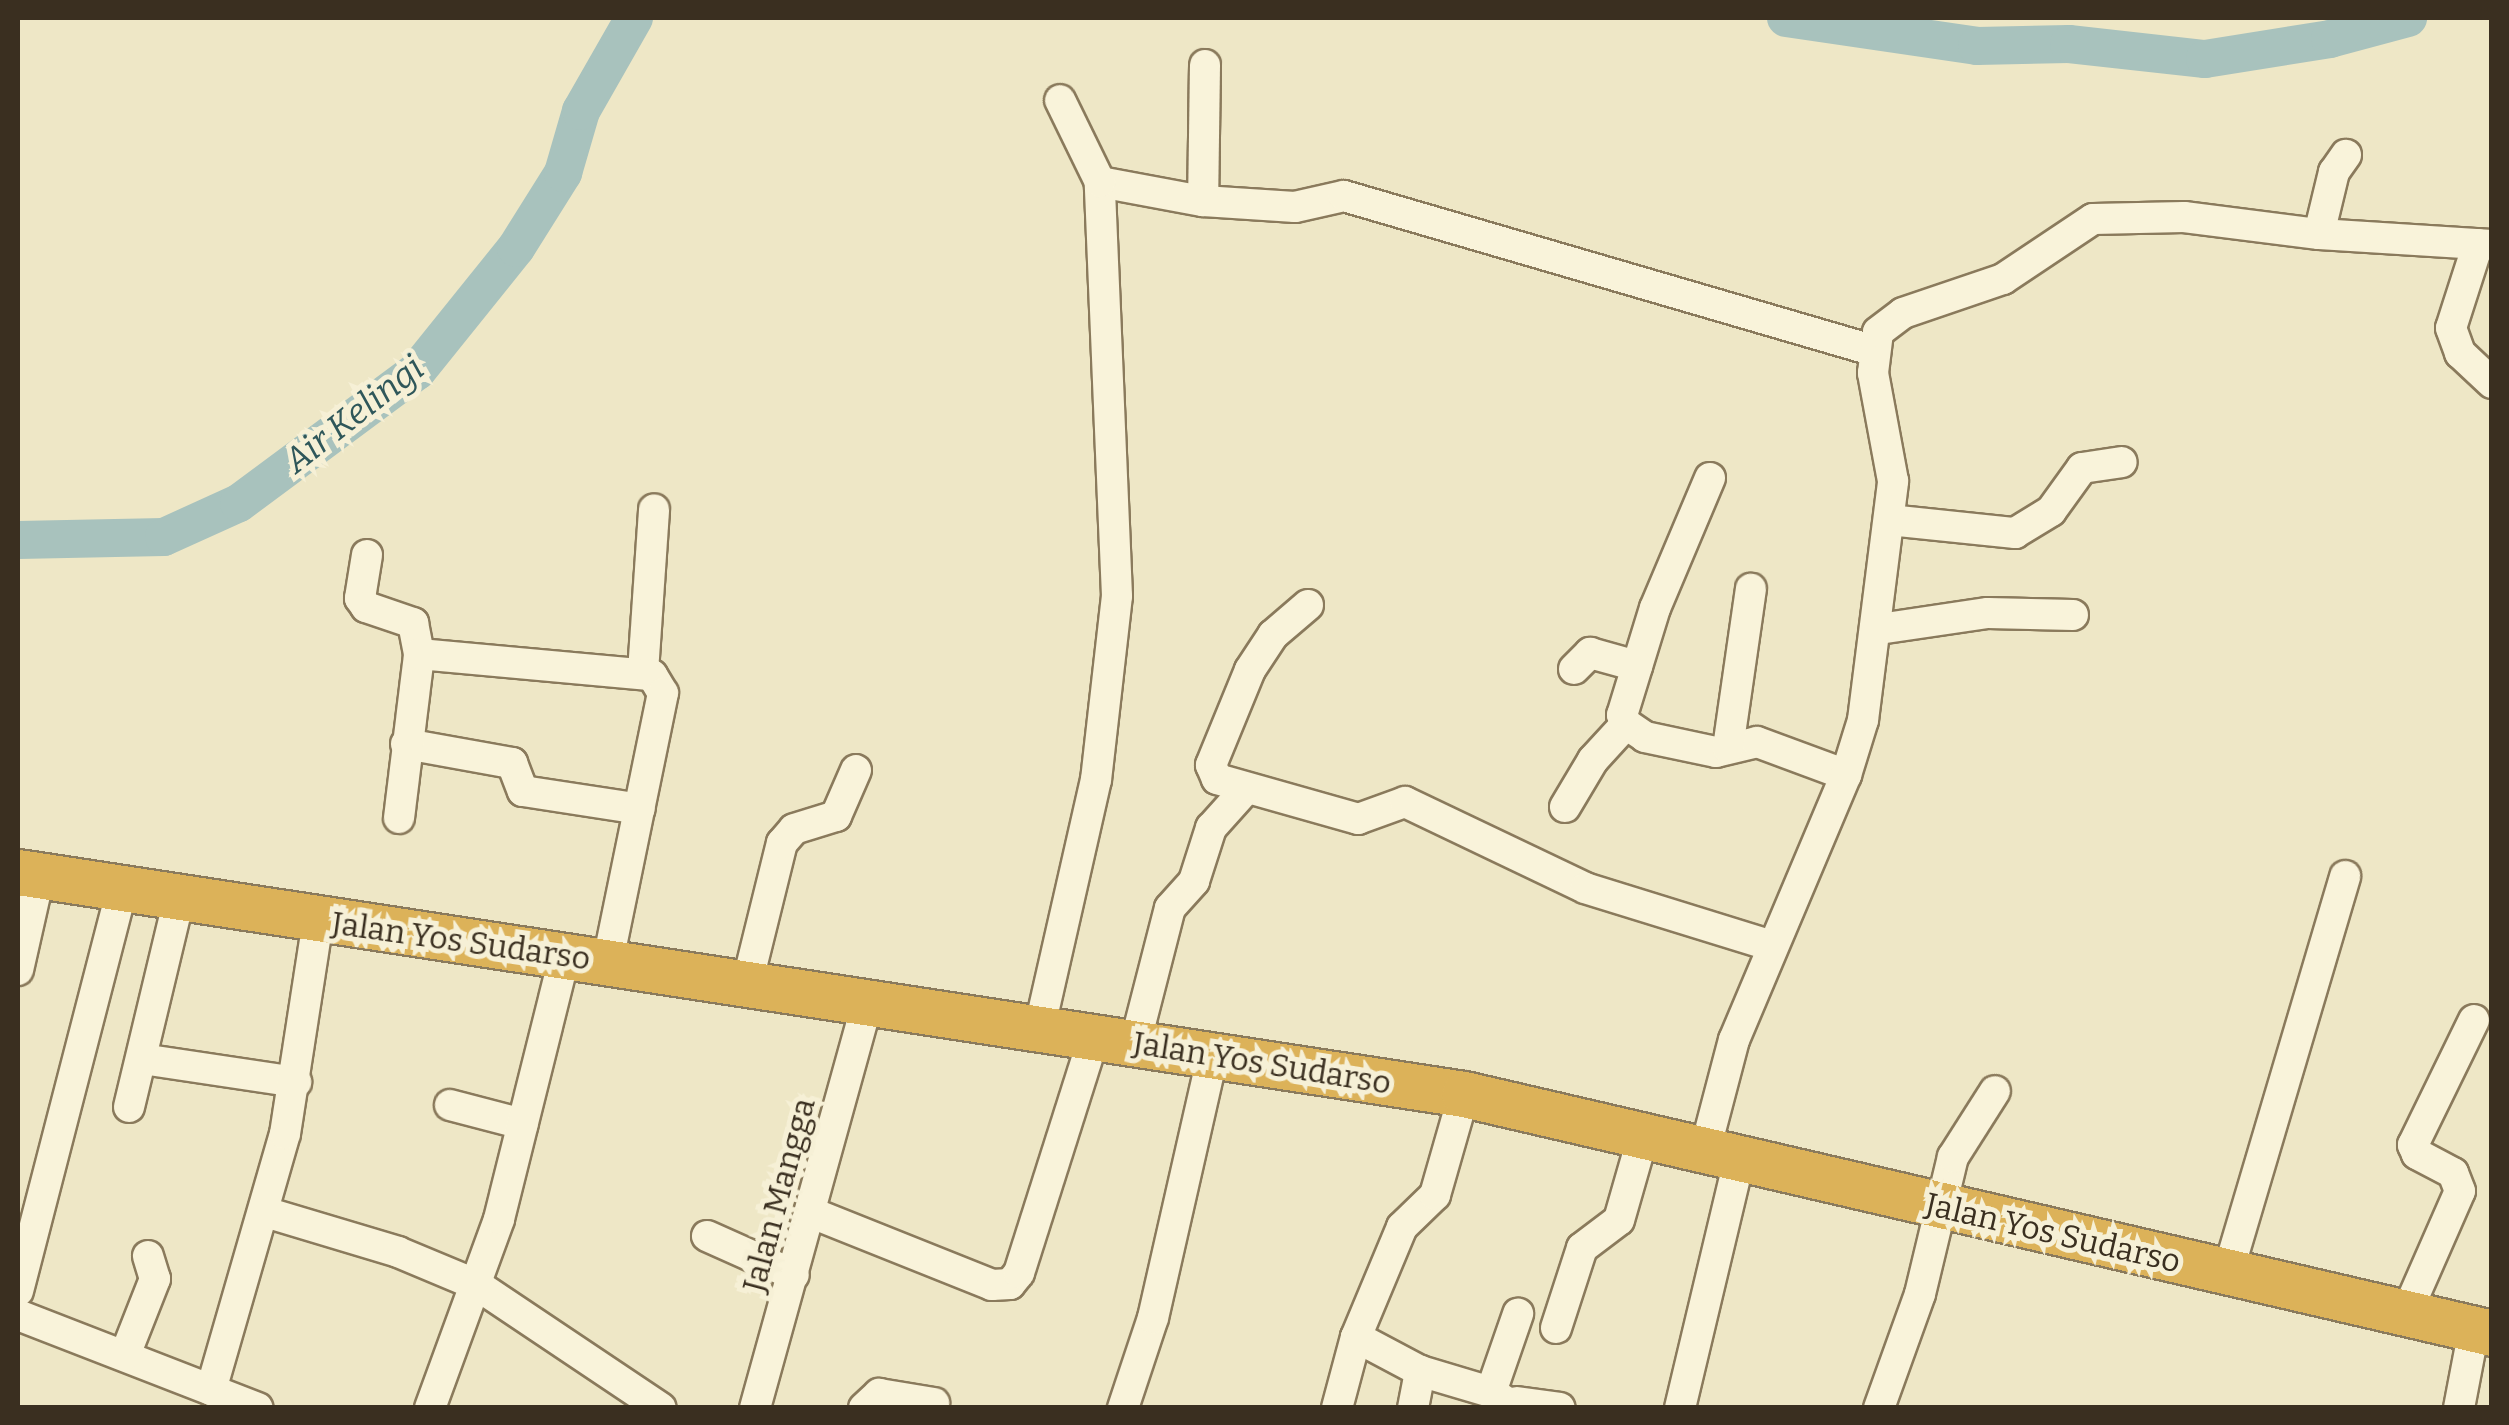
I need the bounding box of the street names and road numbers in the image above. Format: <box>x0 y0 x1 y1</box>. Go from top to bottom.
street label: Jalan Yos Sudarso <box>329 904 593 978</box>
street label: Jalan Yos Sudarso <box>1130 1024 1394 1102</box>
street label: Jalan Mangga <box>735 1094 823 1296</box>
street label: Jalan Yos Sudarso <box>1922 1185 2184 1281</box>

